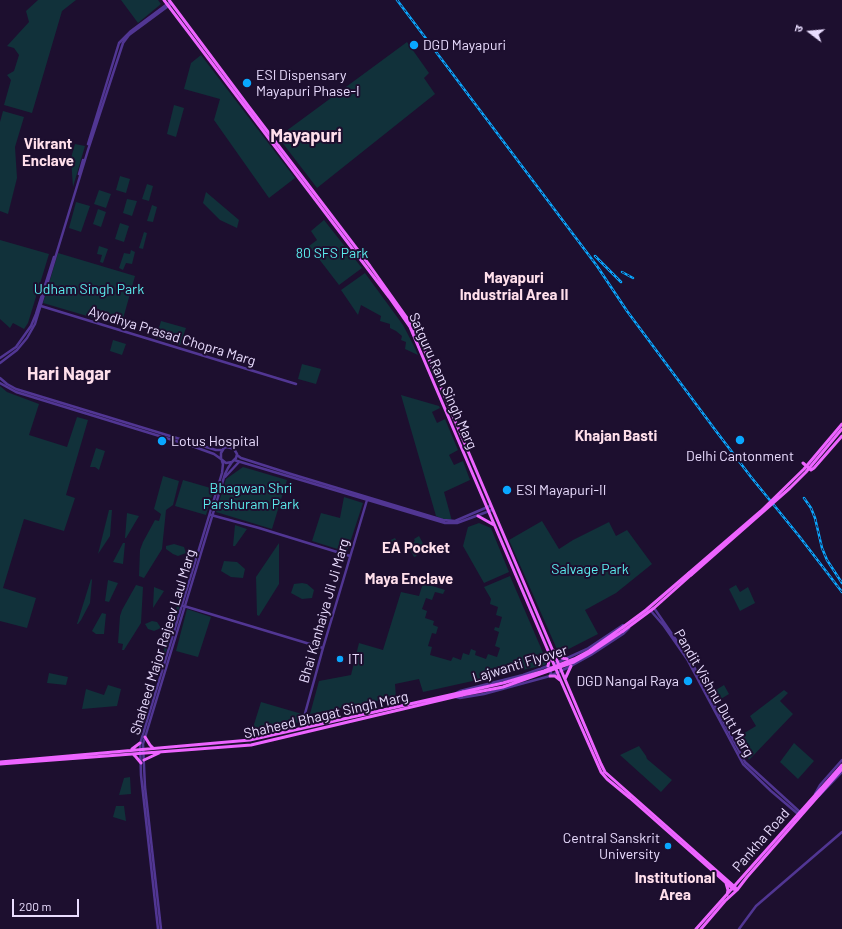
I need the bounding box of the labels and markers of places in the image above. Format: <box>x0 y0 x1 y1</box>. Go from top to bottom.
place label: DGD Mayapuri <box>423 37 506 53</box>
marker: DGD Mayapuri <box>408 39 420 51</box>
place label: ESI Dispensary Mayapuri Phase-I <box>256 67 360 100</box>
marker: ESI Dispensary Mayapuri Phase-I <box>241 77 253 89</box>
place label: Lotus Hospital <box>171 433 259 449</box>
marker: Delhi Cantonment <box>734 434 746 446</box>
marker: Lotus Hospital <box>156 435 168 447</box>
place label: Delhi Cantonment <box>686 448 794 464</box>
place label: ESI Mayapuri-II <box>516 482 606 498</box>
marker: ESI Mayapuri-II <box>501 484 513 496</box>
place label: ITI <box>348 651 363 667</box>
marker: ITI <box>335 654 345 664</box>
place label: DGD Nangal Raya <box>576 673 679 689</box>
marker: DGD Nangal Raya <box>682 675 694 687</box>
place label: Central Sanskrit University <box>563 830 660 862</box>
marker: Central Sanskrit University <box>663 841 673 851</box>

